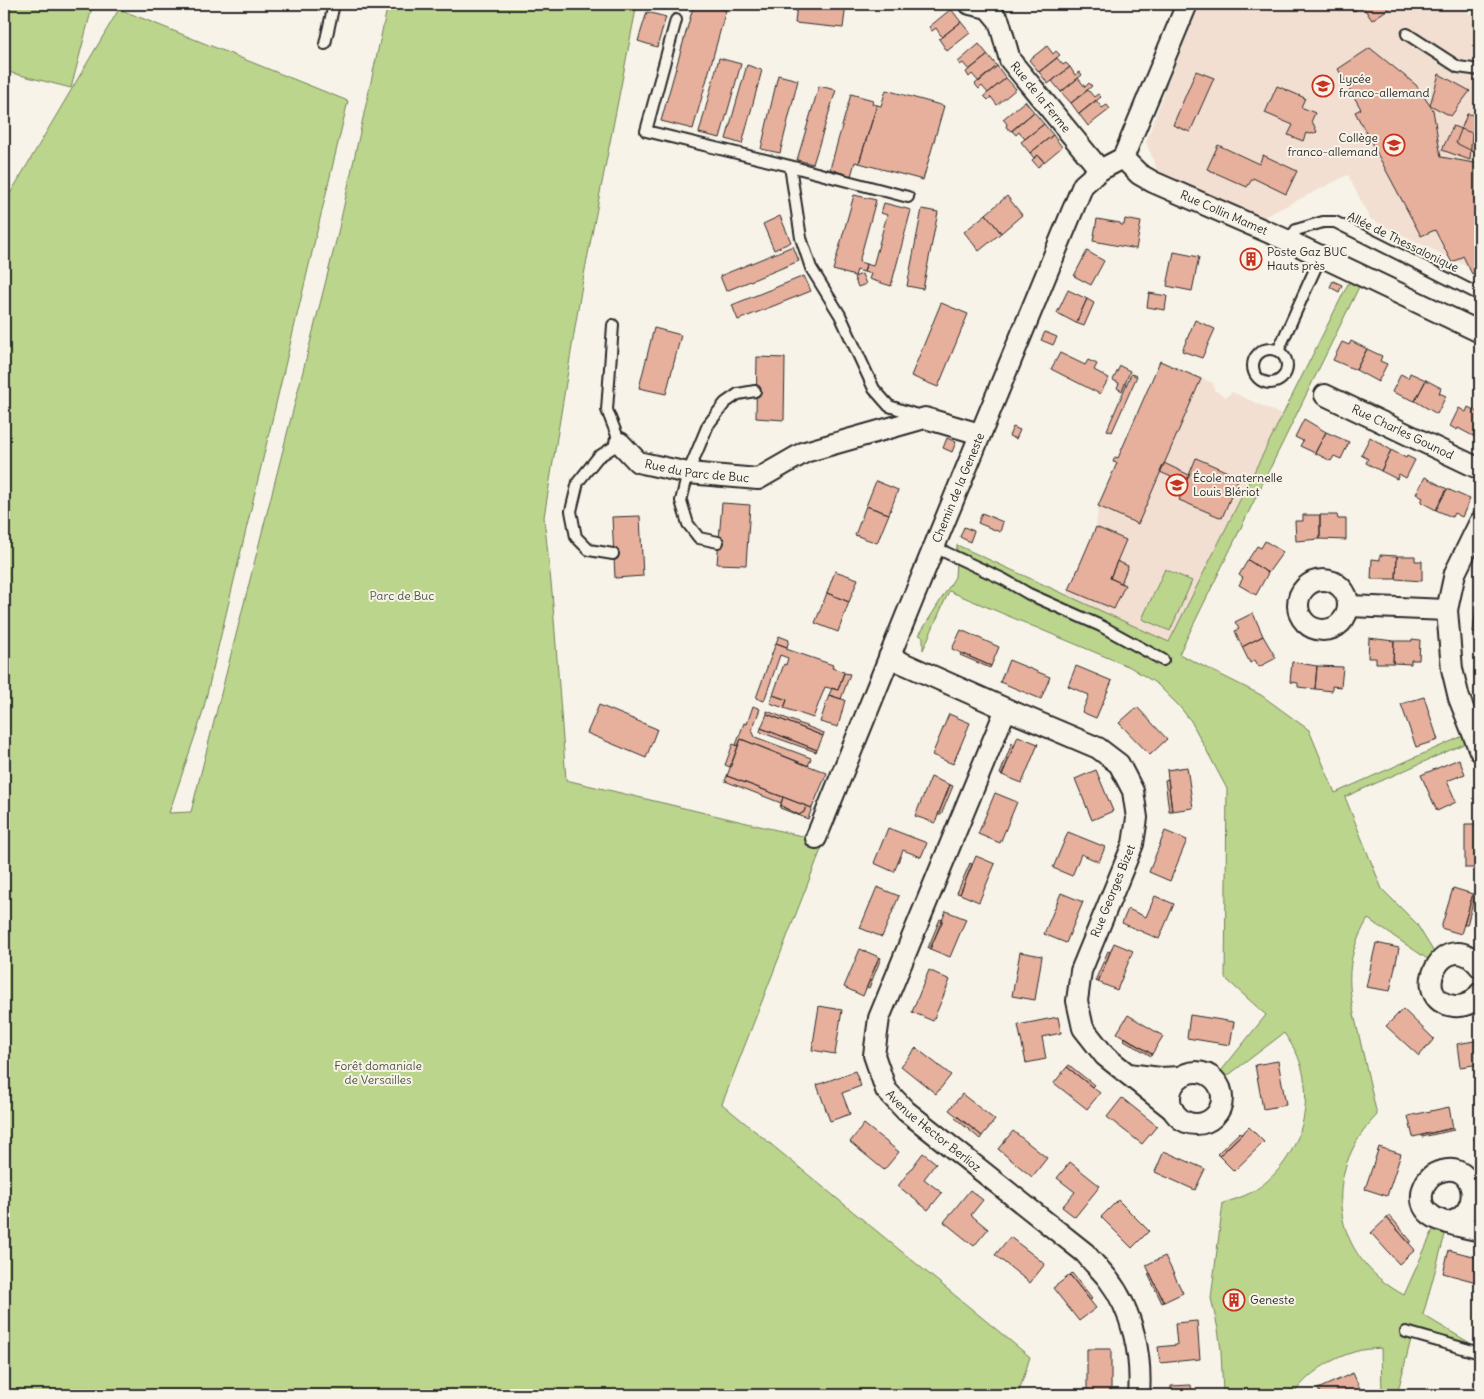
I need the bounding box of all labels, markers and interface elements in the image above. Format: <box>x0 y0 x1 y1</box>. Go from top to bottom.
street label: Rue de la Ferme <box>1007 58 1074 135</box>
place label: Lycée franco-allemand <box>1339 71 1429 100</box>
school or university icon: Lycée franco-allemand <box>1311 74 1335 98</box>
place label: Collège franco-allemand <box>1288 130 1378 159</box>
school or university icon: Collège franco-allemand <box>1382 133 1406 157</box>
street label: Rue Collin Mamet <box>1178 187 1270 238</box>
street label: Allée de Thessalonique <box>1345 208 1461 275</box>
place label: Poste Gaz BUC Hauts près <box>1267 244 1348 273</box>
building icon: Poste Gaz BUC Hauts près <box>1239 247 1263 271</box>
street label: Rue Charles Gounod <box>1349 401 1456 462</box>
street label: Chemin de la Geneste <box>929 430 987 545</box>
street label: Rue du Parc de Buc <box>643 456 750 485</box>
place label: École maternelle Louis Blériot <box>1193 470 1283 499</box>
school or university icon: École maternelle Louis Blériot <box>1165 473 1189 497</box>
park label: Parc de Buc <box>370 588 434 603</box>
street label: Rue Georges Bizet <box>1087 842 1138 939</box>
park label: Forêt domaniale de Versailles <box>334 1058 422 1087</box>
street label: Avenue Hector Berlioz <box>883 1086 984 1175</box>
building icon: Geneste <box>1222 1288 1246 1312</box>
place label: Geneste <box>1250 1292 1294 1307</box>

